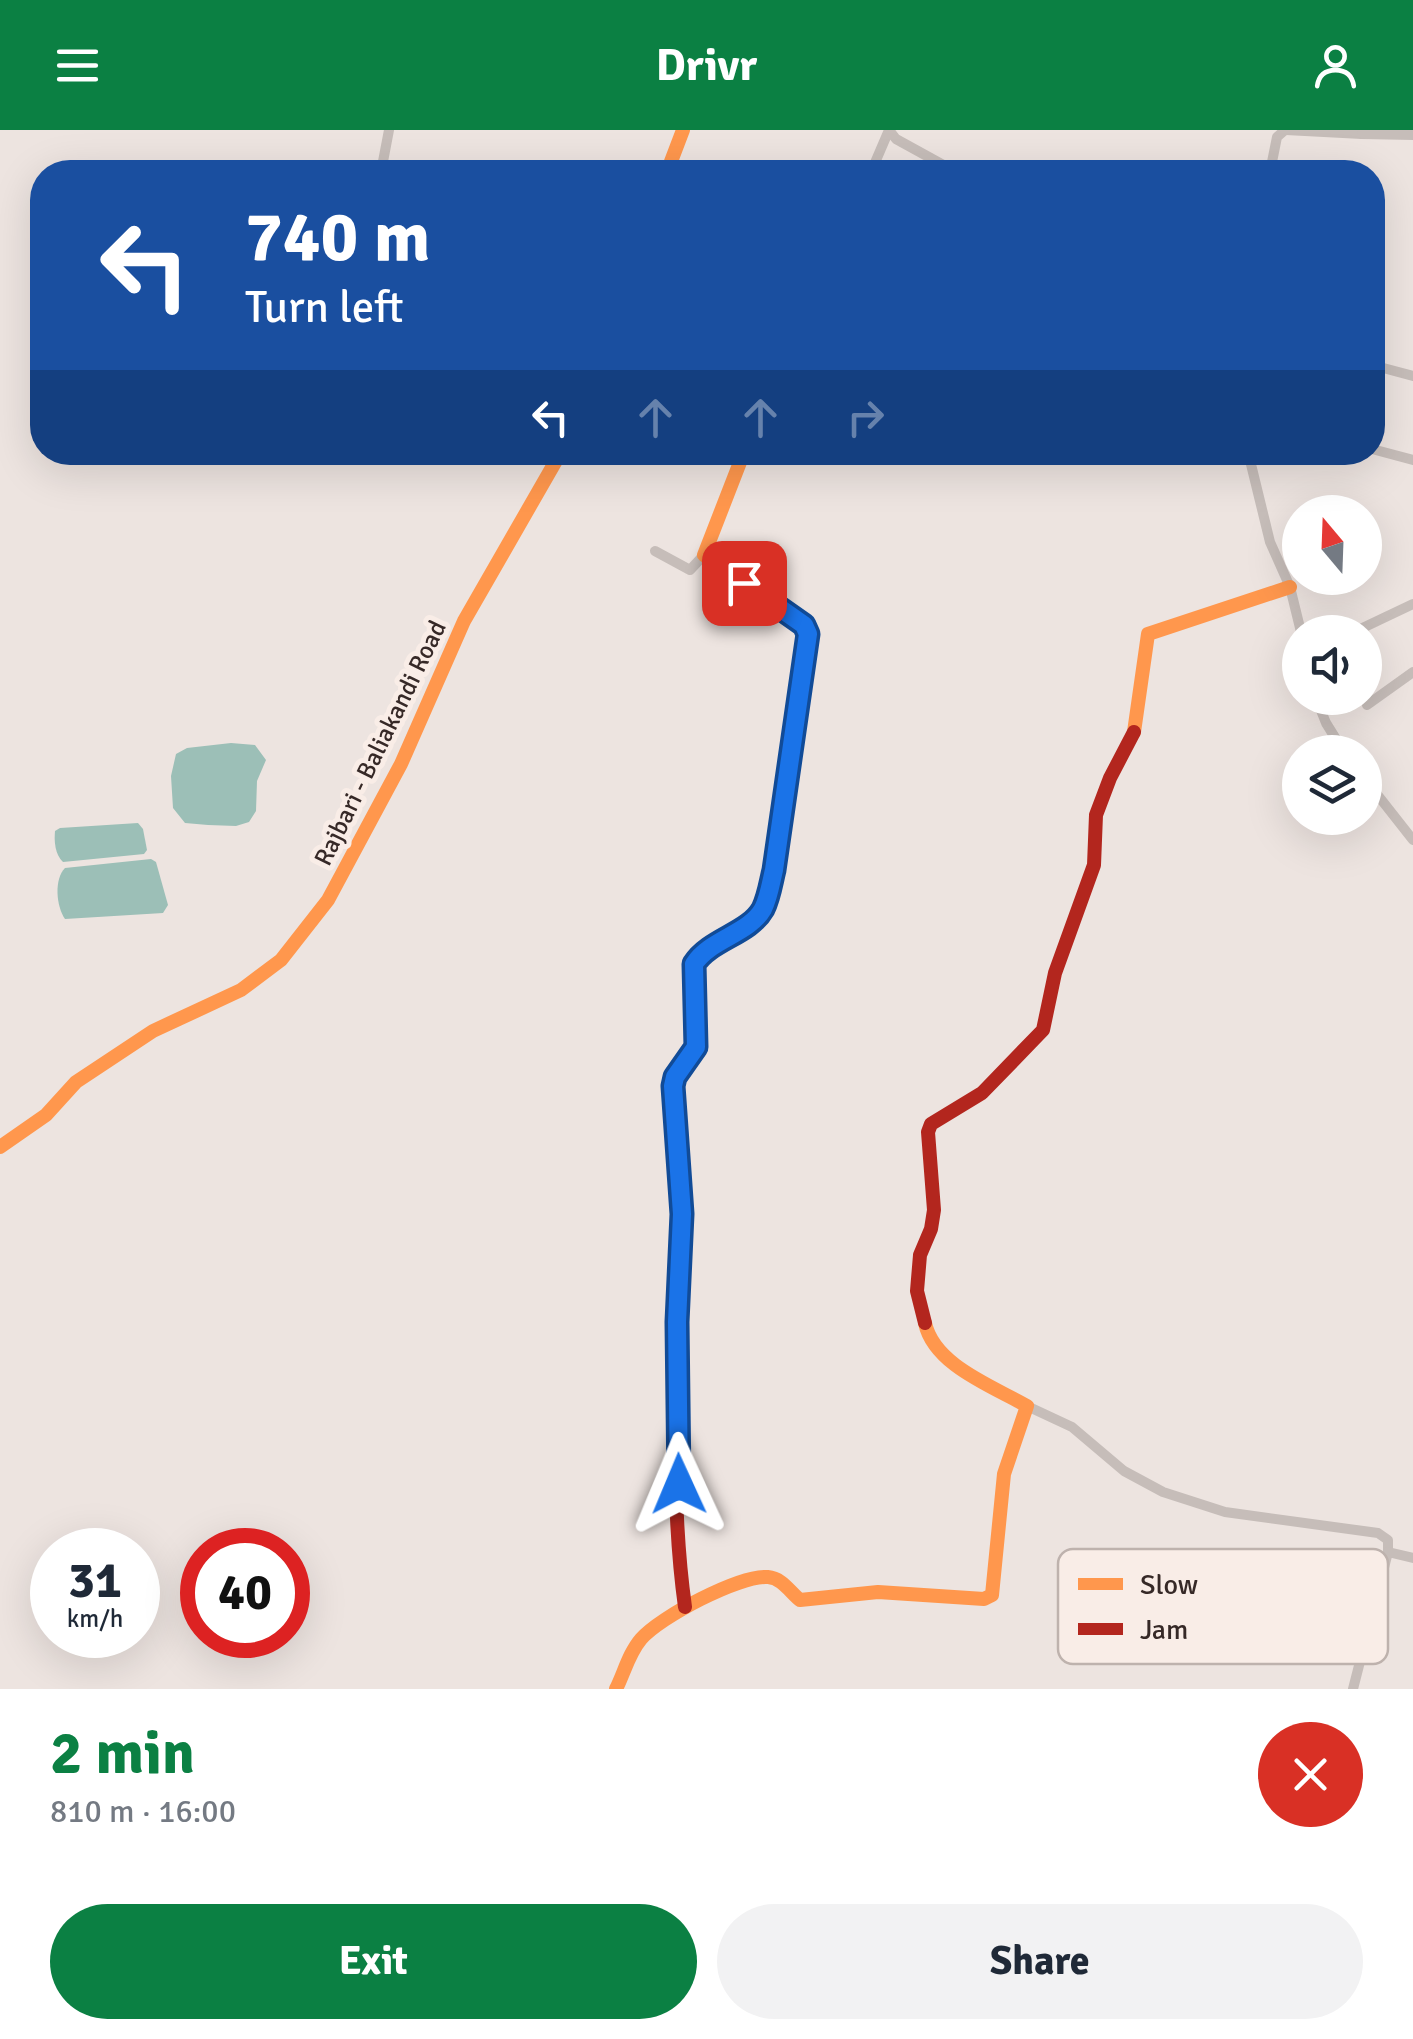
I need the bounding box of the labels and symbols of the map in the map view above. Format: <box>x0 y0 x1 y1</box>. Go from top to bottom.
north arrow <box>1282 495 1382 595</box>
pin <box>702 541 787 626</box>
street label: Rajbari - Baliakandi Road <box>307 615 453 871</box>
position arrow <box>627 1432 731 1536</box>
speed limit sign: 40 <box>180 1528 310 1658</box>
legend <box>1058 1549 1388 1664</box>
text: Slow <box>1140 1568 1198 1602</box>
text: Jam <box>1140 1613 1188 1647</box>

